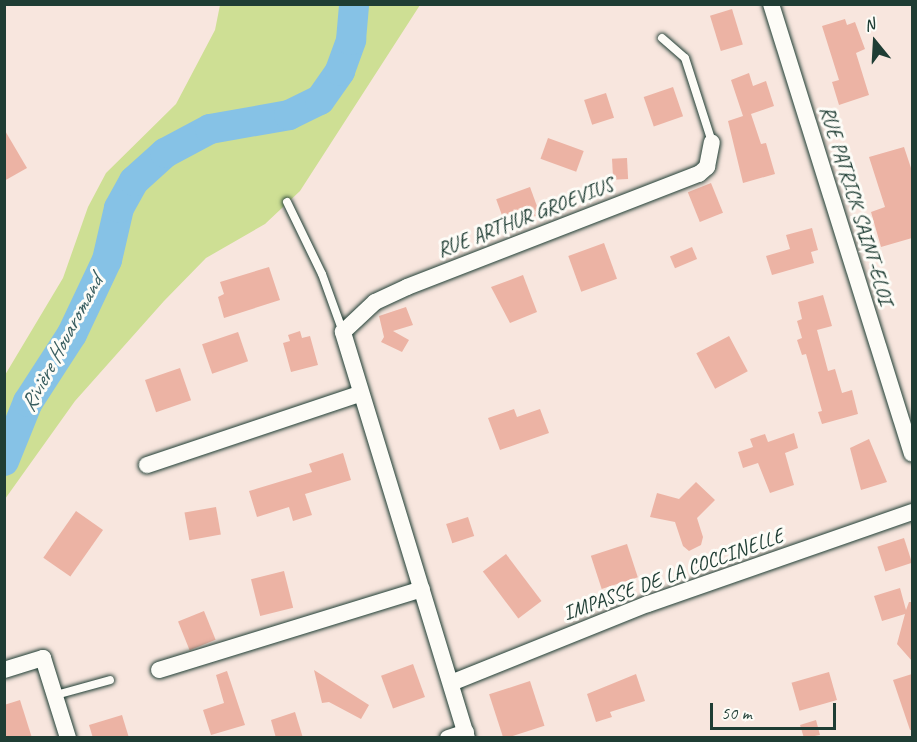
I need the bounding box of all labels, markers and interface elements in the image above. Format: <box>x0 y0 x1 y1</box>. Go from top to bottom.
north arrow <box>845 12 905 72</box>
text: N <box>862 14 877 36</box>
street label: RUE PATRICK SAINT-ELOI <box>815 103 899 307</box>
street label: RUE ARTHUR GROEVIUS <box>432 171 618 263</box>
water label: Rivière Houaromand <box>15 272 109 416</box>
street label: IMPASSE DE LA COCCINELLE <box>559 522 787 626</box>
scale bar <box>713 691 839 729</box>
text: 50 m <box>721 702 752 724</box>

